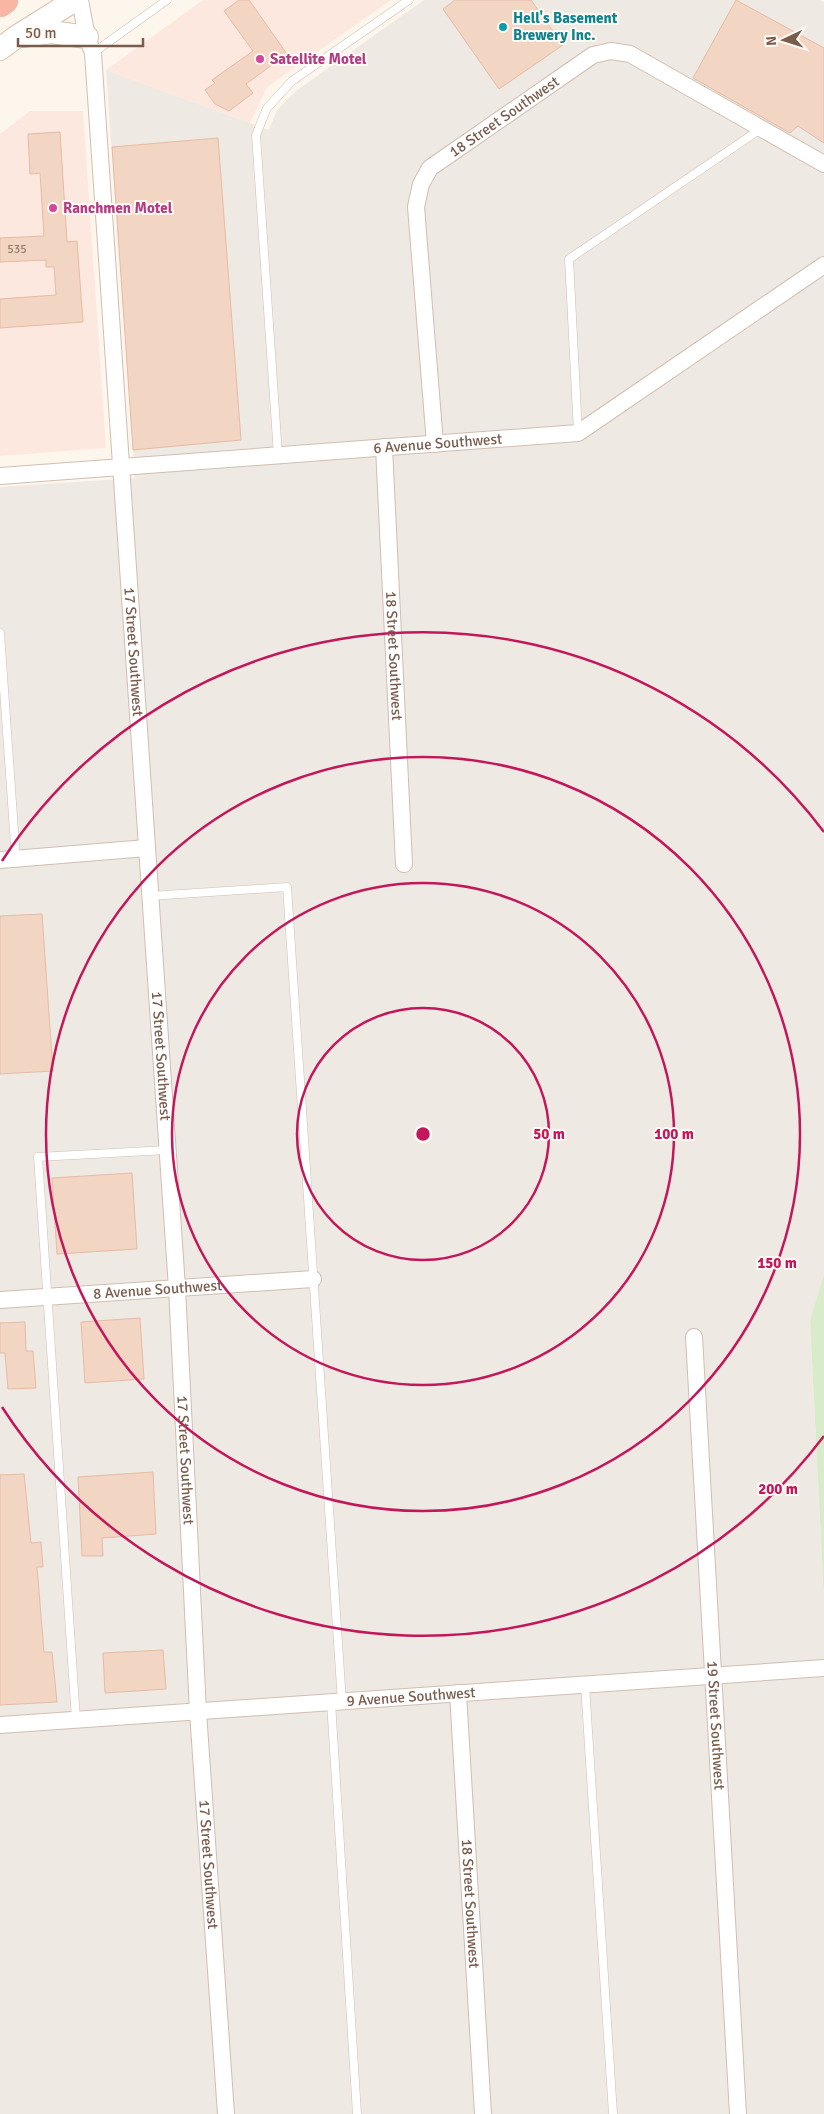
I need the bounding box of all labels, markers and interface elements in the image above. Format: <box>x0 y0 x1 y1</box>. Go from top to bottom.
place label: Hell's Basement Brewery Inc. <box>513 9 618 44</box>
scale bar <box>18 15 142 47</box>
north arrow <box>759 15 809 65</box>
marker: Hell's Basement Brewery Inc. <box>497 21 509 33</box>
text: 50 m <box>25 24 56 42</box>
text: N <box>763 35 780 46</box>
place label: Satellite Motel <box>270 50 367 68</box>
marker: Satellite Motel <box>254 53 266 65</box>
street label: 18 Street Southwest <box>446 72 563 161</box>
place label: Ranchmen Motel <box>63 199 173 217</box>
marker: Ranchmen Motel <box>47 202 59 214</box>
house number: 535 <box>7 242 27 257</box>
street label: 6 Avenue Southwest <box>373 430 503 457</box>
street label: 17 Street Southwest <box>120 587 147 717</box>
street label: 18 Street Southwest <box>382 591 406 721</box>
street label: 17 Street Southwest <box>148 991 175 1121</box>
centre of rings <box>414 1125 432 1143</box>
text: 50 m <box>533 1125 565 1143</box>
text: 100 m <box>654 1125 694 1143</box>
text: 150 m <box>757 1254 797 1272</box>
street label: 8 Avenue Southwest <box>93 1276 223 1303</box>
street label: 17 Street Southwest <box>173 1395 198 1525</box>
text: 200 m <box>758 1480 798 1498</box>
street label: 19 Street Southwest <box>703 1660 729 1791</box>
street label: 9 Avenue Southwest <box>346 1683 476 1710</box>
street label: 17 Street Southwest <box>195 1799 222 1930</box>
street label: 18 Street Southwest <box>458 1838 483 1969</box>

